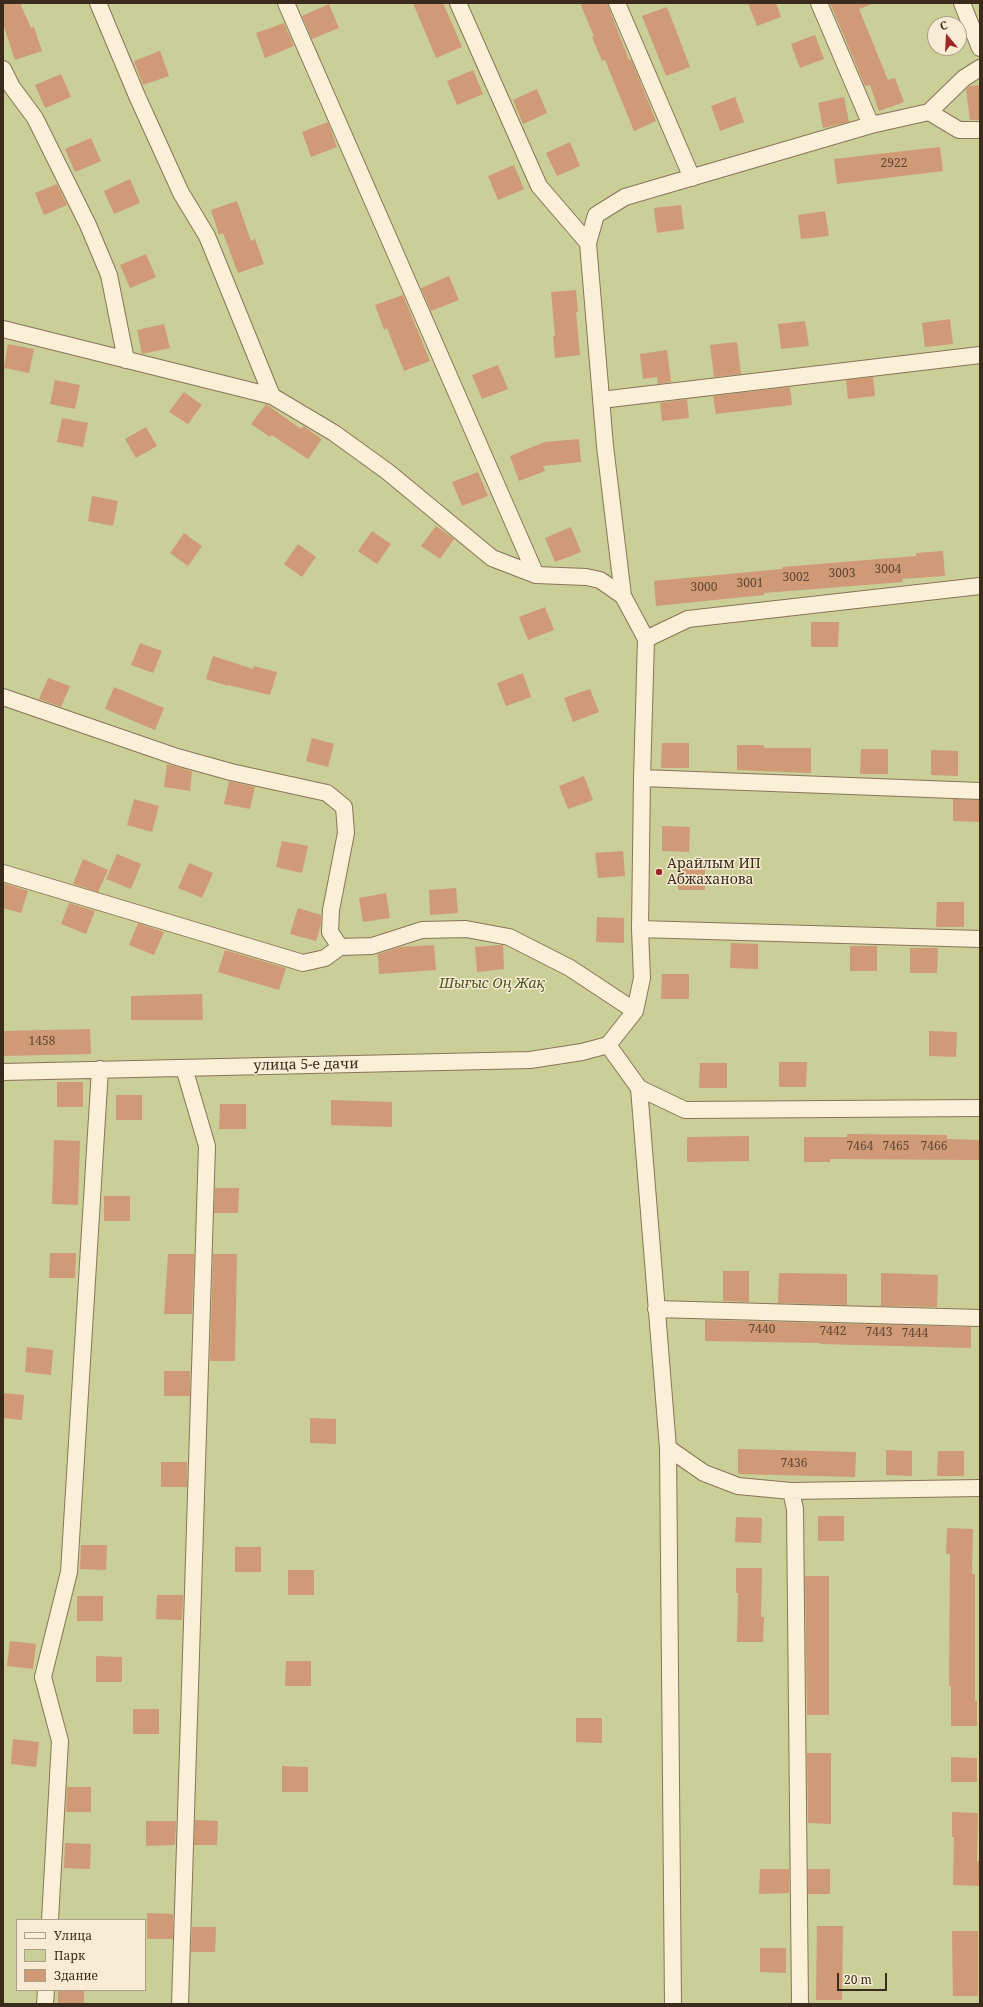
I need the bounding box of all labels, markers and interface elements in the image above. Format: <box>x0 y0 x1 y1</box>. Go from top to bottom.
north arrow <box>927 16 967 56</box>
text: С <box>938 17 949 33</box>
house number: 2922 <box>881 157 907 171</box>
house number: 3004 <box>875 563 901 577</box>
house number: 3003 <box>829 567 855 581</box>
house number: 3002 <box>783 571 809 585</box>
house number: 3001 <box>737 577 763 591</box>
house number: 3000 <box>691 581 717 595</box>
place label: Арайлым ИП Абжаханова <box>667 856 761 888</box>
marker: Арайлым ИП Абжаханова <box>654 867 664 877</box>
park label: Шығыс Оң Жақ <box>439 976 545 992</box>
house number: 1458 <box>29 1035 55 1049</box>
street label: улица 5-е дачи <box>253 1056 359 1074</box>
house number: 7464 <box>847 1140 873 1154</box>
house number: 7465 <box>883 1140 909 1154</box>
house number: 7466 <box>921 1140 947 1154</box>
house number: 7440 <box>749 1323 775 1337</box>
house number: 7442 <box>820 1325 846 1339</box>
house number: 7443 <box>866 1326 892 1340</box>
house number: 7444 <box>902 1327 928 1341</box>
house number: 7436 <box>781 1457 807 1471</box>
legend <box>16 1919 146 1991</box>
text: Улица <box>54 1927 92 1944</box>
text: Парк <box>54 1947 85 1964</box>
scale bar <box>839 1965 889 1991</box>
text: Здание <box>54 1967 98 1984</box>
text: 20 m <box>844 1971 872 1988</box>

